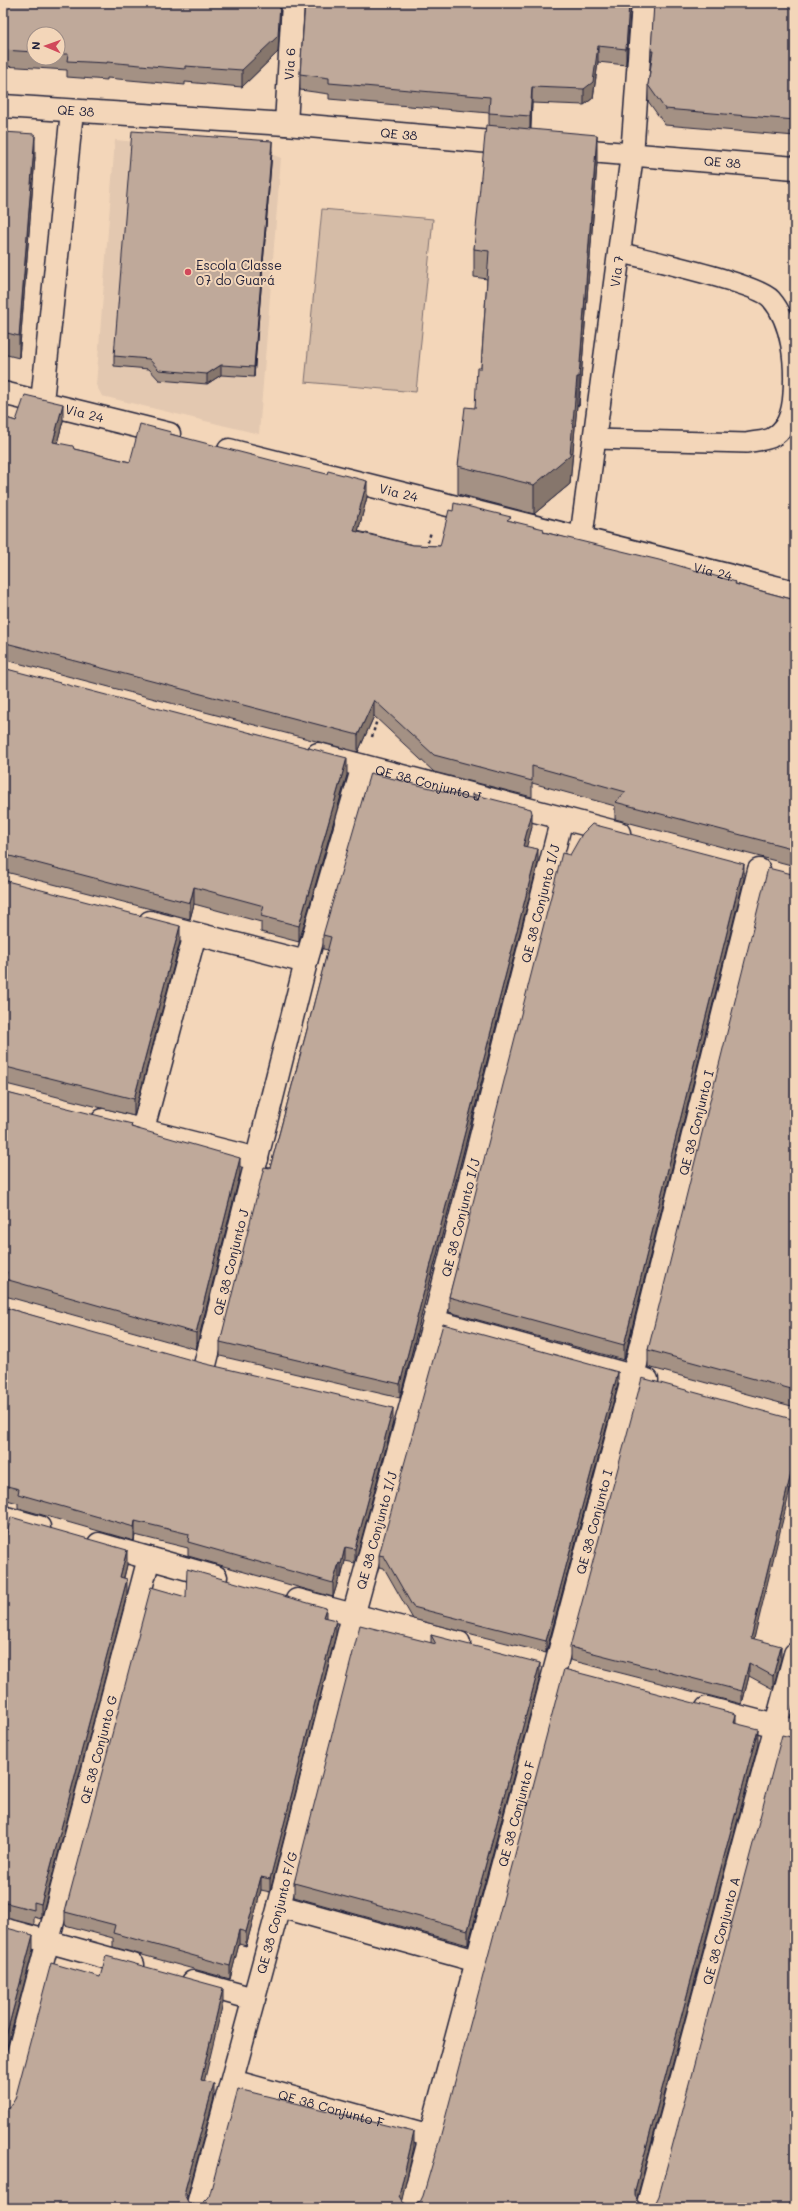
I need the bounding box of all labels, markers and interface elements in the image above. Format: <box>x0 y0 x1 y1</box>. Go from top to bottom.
north arrow <box>26 26 66 66</box>
text: N <box>28 41 43 50</box>
street label: Via 6 <box>280 47 298 81</box>
street label: QE 38 <box>57 100 95 120</box>
street label: QE 38 <box>380 123 418 144</box>
street label: QE 38 <box>703 151 742 172</box>
street label: Via 7 <box>606 254 627 288</box>
place label: Escola Classe 07 do Guará <box>196 256 282 288</box>
marker: Escola Classe 07 do Guará <box>183 267 193 277</box>
street label: Via 24 <box>63 400 106 426</box>
street label: Via 24 <box>378 479 420 505</box>
street label: Via 24 <box>692 558 735 584</box>
street label: QE 38 Conjunto J <box>373 760 483 805</box>
street label: QE 38 Conjunto I/J <box>517 842 563 964</box>
street label: QE 38 Conjunto I <box>674 1068 717 1177</box>
street label: QE 38 Conjunto I/J <box>437 1156 483 1278</box>
street label: QE 38 Conjunto J <box>209 1207 252 1317</box>
street label: QE 38 Conjunto I <box>571 1467 616 1576</box>
street label: QE 38 Conjunto I/J <box>352 1469 400 1591</box>
street label: QE 38 Conjunto G <box>76 1693 121 1805</box>
street label: QE 38 Conjunto F <box>493 1759 538 1869</box>
street label: QE 38 Conjunto F/G <box>252 1849 301 1975</box>
street label: QE 38 Conjunto A <box>698 1875 743 1986</box>
street label: QE 38 Conjunto F <box>276 2085 386 2131</box>

